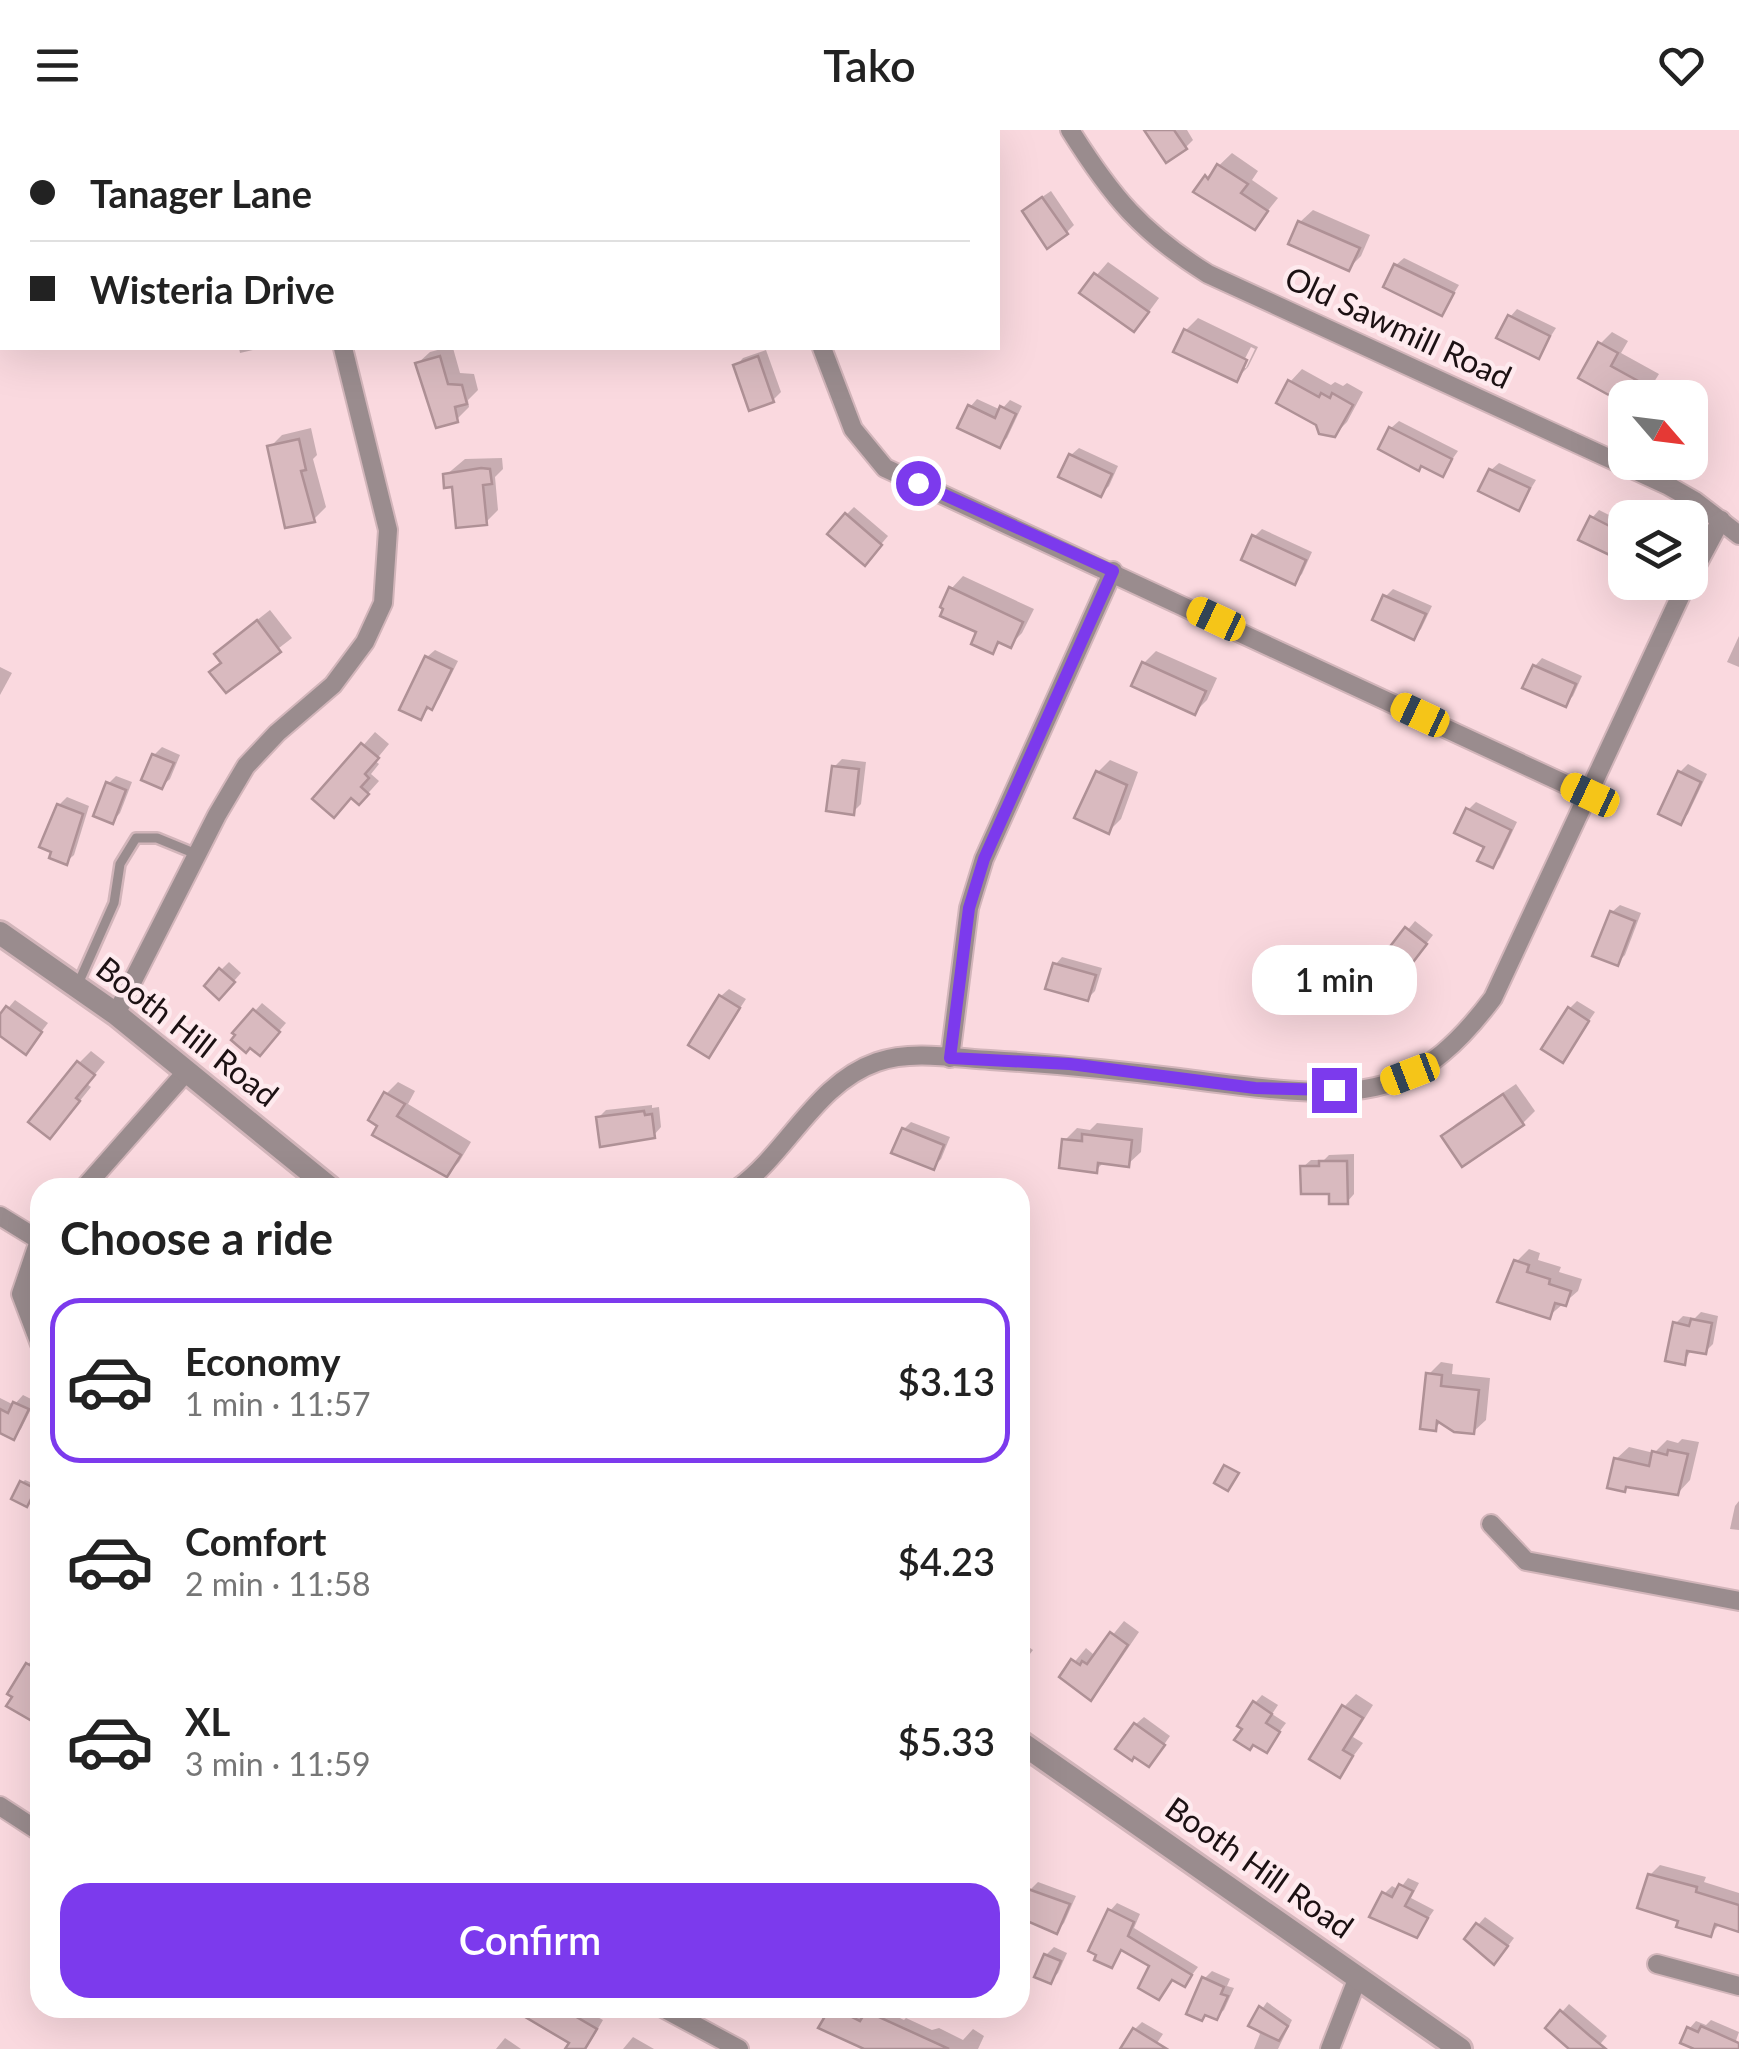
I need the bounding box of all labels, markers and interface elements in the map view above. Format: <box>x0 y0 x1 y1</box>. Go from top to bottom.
icon: menu <box>30 38 85 93</box>
text: Tako <box>823 38 916 92</box>
icon: heart <box>1654 38 1709 93</box>
text: Tanager Lane <box>90 170 312 216</box>
street label: Old Sawmill Road <box>1279 257 1518 396</box>
text: Wisteria Drive <box>90 266 335 312</box>
north arrow <box>1608 380 1708 480</box>
map controls <box>1608 380 1708 600</box>
route start <box>896 461 941 506</box>
button: layers <box>1608 500 1708 600</box>
car <box>1182 593 1250 645</box>
car <box>1386 689 1454 741</box>
car <box>1556 769 1624 821</box>
callout: 1 min <box>1252 945 1416 1015</box>
street label: Booth Hill Road <box>89 948 287 1114</box>
text: 1 min <box>1295 960 1374 999</box>
car <box>1377 1049 1443 1099</box>
route end <box>1312 1068 1357 1113</box>
text: Choose a ride <box>60 1211 333 1265</box>
icon: car <box>65 1336 155 1426</box>
text: Economy <box>185 1338 340 1384</box>
text: $3.13 <box>898 1358 995 1404</box>
text: 1 min · 11:57 <box>185 1384 371 1423</box>
icon: car <box>65 1516 155 1606</box>
text: Comfort <box>185 1518 326 1564</box>
text: $4.23 <box>898 1538 995 1584</box>
text: 2 min · 11:58 <box>185 1564 371 1603</box>
icon: car <box>65 1696 155 1786</box>
text: XL <box>185 1698 230 1744</box>
text: $5.33 <box>898 1718 995 1764</box>
text: 3 min · 11:59 <box>185 1744 371 1783</box>
street label: Booth Hill Road <box>1159 1788 1361 1946</box>
button: Confirm <box>60 1883 1000 1998</box>

